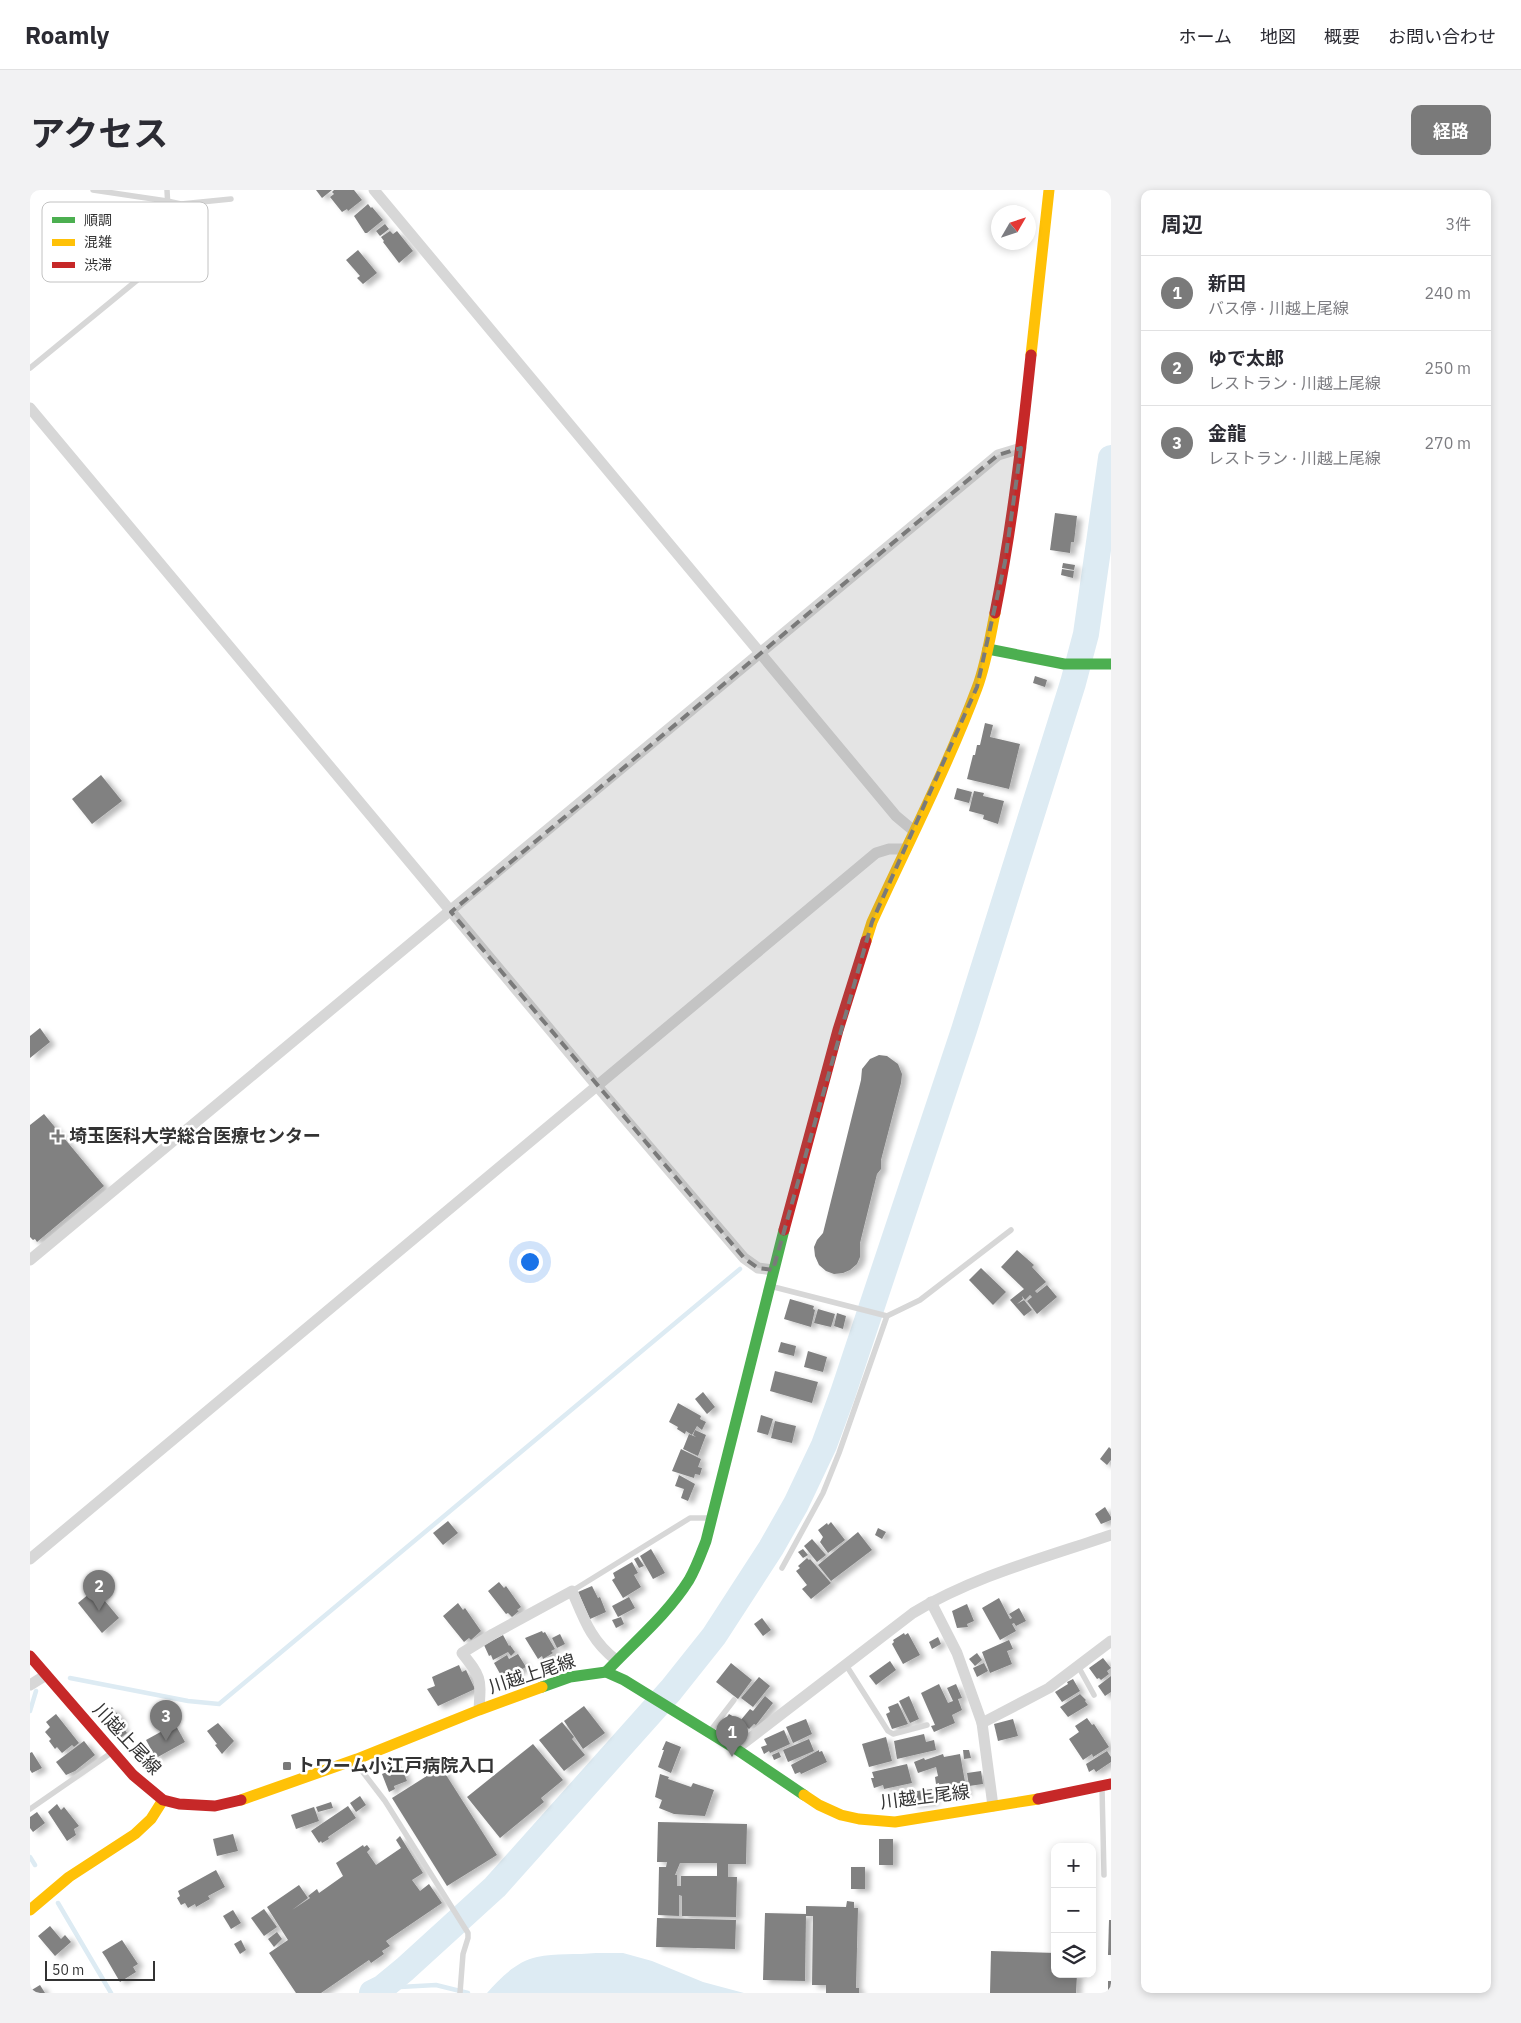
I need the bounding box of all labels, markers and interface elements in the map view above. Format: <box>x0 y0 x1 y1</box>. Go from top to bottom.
text: Roamly <box>25 19 109 51</box>
text: ホーム <box>1179 25 1232 48</box>
text: 地図 <box>1260 25 1296 48</box>
text: 概要 <box>1324 25 1360 48</box>
text: お問い合わせ <box>1388 25 1496 48</box>
button: 経路 <box>1411 105 1491 155</box>
text: アクセス <box>30 110 168 156</box>
legend <box>42 202 208 282</box>
north arrow <box>991 205 1036 250</box>
text: 周辺 <box>1161 210 1203 238</box>
text: 順調 <box>84 211 112 229</box>
text: 3件 <box>1445 214 1471 234</box>
text: 混雑 <box>84 233 112 251</box>
text: 渋滞 <box>84 256 112 274</box>
text: 新田 <box>1208 271 1246 295</box>
text: 1 <box>1172 283 1182 303</box>
text: 240 m <box>1424 283 1471 303</box>
text: バス停 · 川越上尾線 <box>1208 298 1349 318</box>
text: ゆで太郎 <box>1208 346 1284 370</box>
text: 2 <box>1172 358 1182 378</box>
text: 250 m <box>1424 358 1471 378</box>
text: レストラン · 川越上尾線 <box>1208 373 1381 393</box>
text: 金龍 <box>1208 421 1246 445</box>
text: 3 <box>1172 433 1182 453</box>
text: 270 m <box>1424 433 1471 453</box>
text: レストラン · 川越上尾線 <box>1208 448 1381 468</box>
place label: 埼玉医科大学総合医療センター <box>69 1124 321 1147</box>
marker: 埼玉医科大学総合医療センター <box>51 1129 65 1143</box>
your location <box>517 1249 543 1275</box>
pin: 2 <box>83 1570 115 1611</box>
street label: 川越上尾線 <box>485 1649 578 1698</box>
street label: 川越上尾線 <box>88 1698 166 1779</box>
pin: 3 <box>150 1700 182 1741</box>
pin: 1 <box>716 1716 748 1757</box>
place label: トワーム小江戸病院入口 <box>297 1754 494 1777</box>
marker: トワーム小江戸病院入口 <box>281 1760 293 1772</box>
street label: 川越上尾線 <box>879 1780 971 1813</box>
map controls <box>1051 1843 1096 1978</box>
button: + <box>1051 1843 1096 1888</box>
button: − <box>1051 1888 1096 1933</box>
button: layers <box>1051 1933 1096 1978</box>
scale bar <box>45 1958 155 1981</box>
text: 50 m <box>52 1961 84 1979</box>

